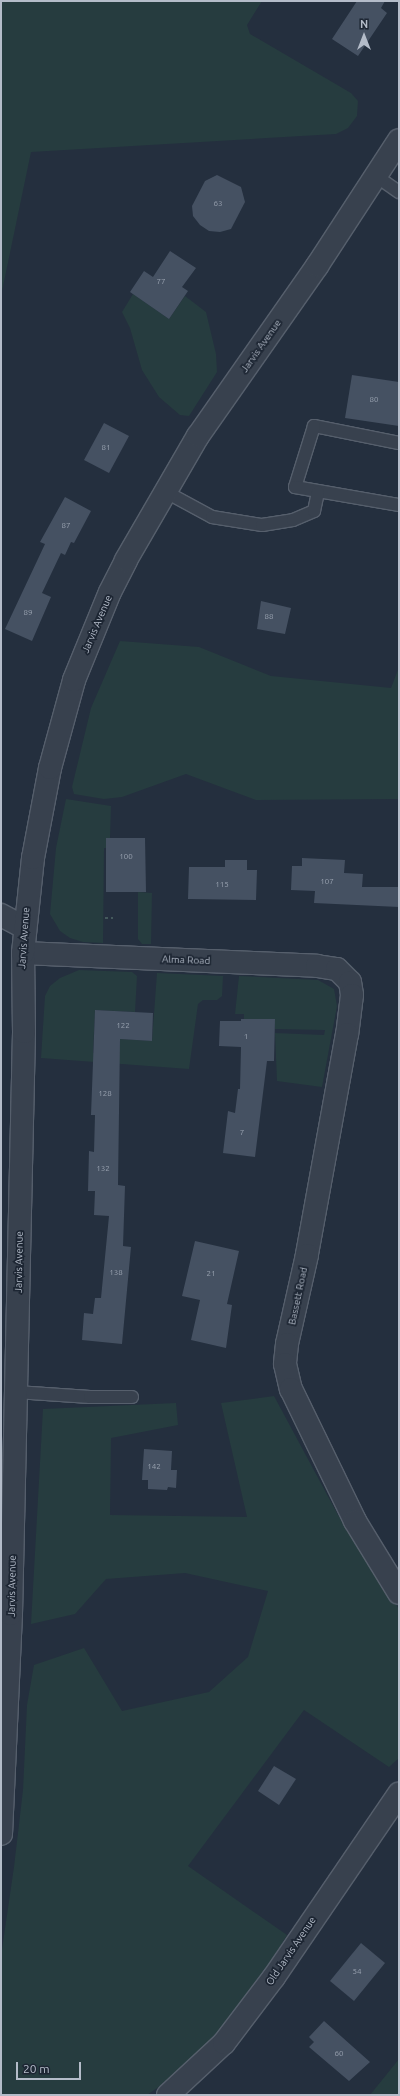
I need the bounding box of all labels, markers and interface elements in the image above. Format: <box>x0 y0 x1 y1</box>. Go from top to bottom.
north arrow <box>344 16 384 56</box>
text: N <box>360 18 368 30</box>
house number: 63 <box>213 199 223 209</box>
house number: 77 <box>156 277 166 287</box>
street label: Jarvis Avenue <box>238 317 284 375</box>
house number: 80 <box>369 395 379 405</box>
house number: 81 <box>101 443 111 453</box>
house number: 87 <box>61 521 71 531</box>
street label: Jarvis Avenue <box>79 593 115 655</box>
house number: 89 <box>23 608 33 618</box>
house number: 88 <box>264 612 274 622</box>
house number: 100 <box>119 852 133 862</box>
house number: 107 <box>320 877 334 887</box>
house number: 115 <box>215 880 229 890</box>
street label: Jarvis Avenue <box>16 907 32 969</box>
street label: Alma Road <box>162 953 210 967</box>
house number: 122 <box>116 1021 130 1031</box>
house number: 1 <box>244 1032 248 1042</box>
house number: 128 <box>98 1089 112 1099</box>
house number: 7 <box>240 1128 244 1138</box>
house number: 132 <box>96 1164 110 1174</box>
street label: Jarvis Avenue <box>12 1231 26 1293</box>
street label: Bassett Road <box>286 1266 310 1326</box>
house number: 138 <box>109 1268 123 1278</box>
house number: 21 <box>206 1269 216 1279</box>
house number: 142 <box>147 1462 161 1472</box>
street label: Jarvis Avenue <box>5 1555 19 1617</box>
street label: Old Jarvis Avenue <box>264 1914 318 1988</box>
house number: 54 <box>352 1967 362 1977</box>
house number: 60 <box>334 2049 344 2059</box>
scale bar <box>18 2054 83 2080</box>
text: 20 m <box>23 2062 50 2075</box>

